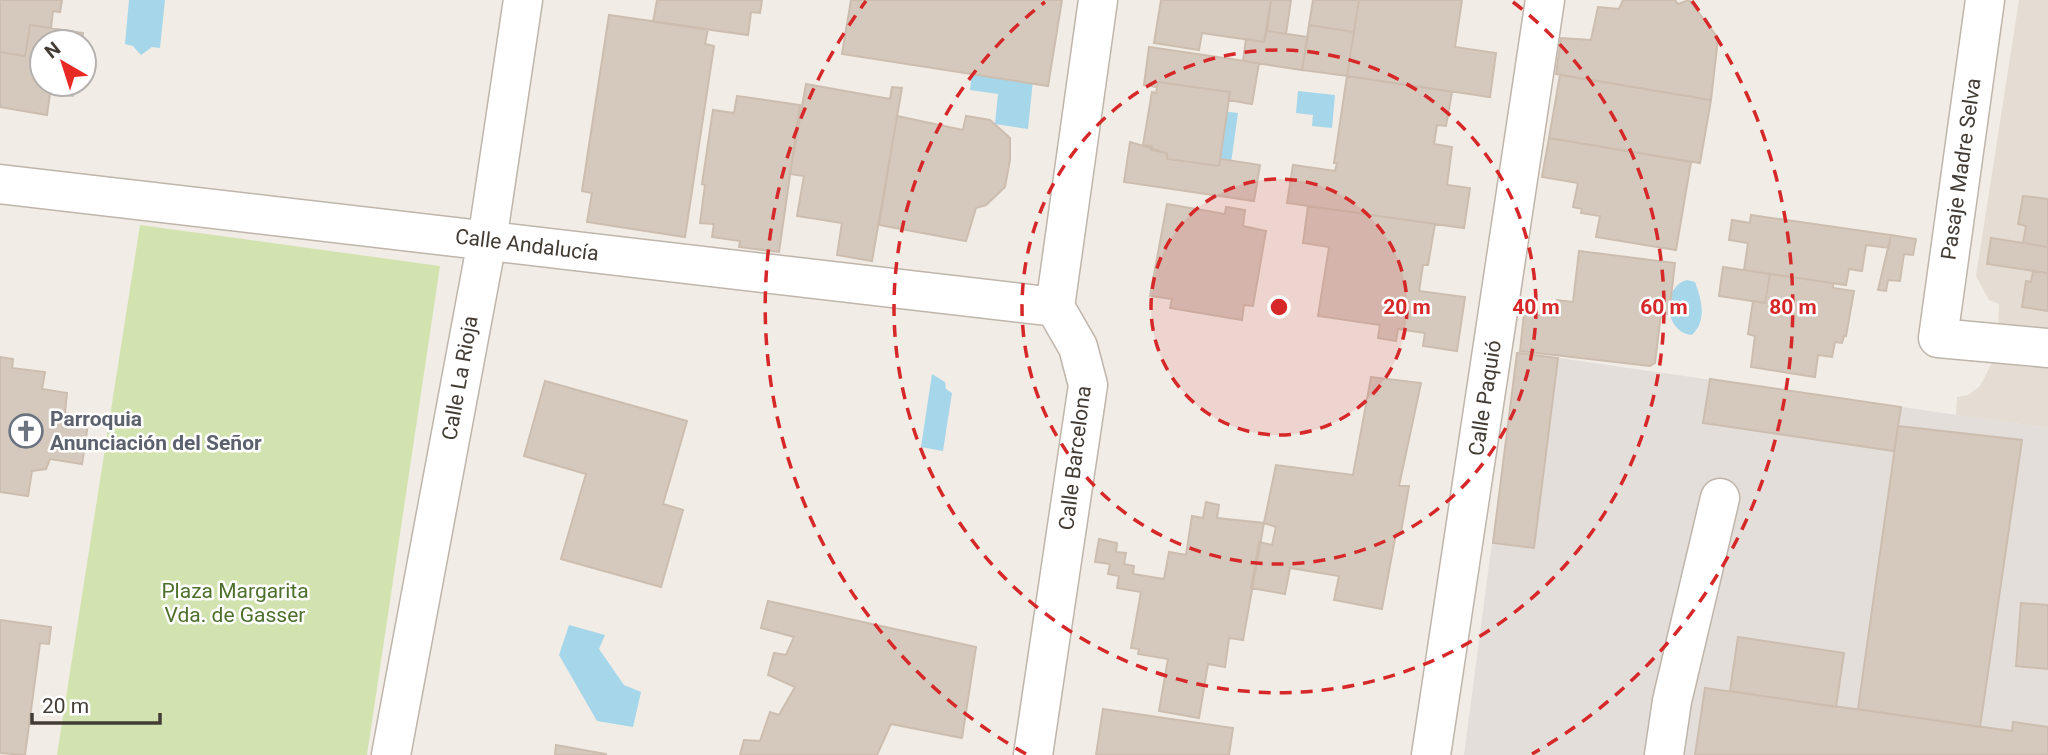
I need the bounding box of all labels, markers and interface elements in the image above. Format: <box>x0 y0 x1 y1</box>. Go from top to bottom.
north arrow <box>28 28 98 98</box>
text: N <box>40 37 65 63</box>
street label: Pasaje Madre Selva <box>1936 77 1986 261</box>
street label: Calle Andalucía <box>454 224 600 266</box>
centre of rings <box>1267 295 1291 319</box>
text: 20 m <box>1383 295 1431 319</box>
text: 40 m <box>1512 295 1560 319</box>
text: 60 m <box>1640 295 1688 319</box>
text: 80 m <box>1769 295 1817 319</box>
street label: Calle La Rioja <box>437 314 483 442</box>
street label: Calle Paquió <box>1464 338 1506 458</box>
street label: Calle Barcelona <box>1054 384 1096 532</box>
place label: Parroquia Anunciación del Señor <box>50 407 262 455</box>
church icon: Parroquia Anunciación del Señor <box>7 412 45 450</box>
park label: Plaza Margarita Vda. de Gasser <box>161 579 309 627</box>
scale bar <box>32 682 159 726</box>
text: 20 m <box>42 694 89 718</box>

